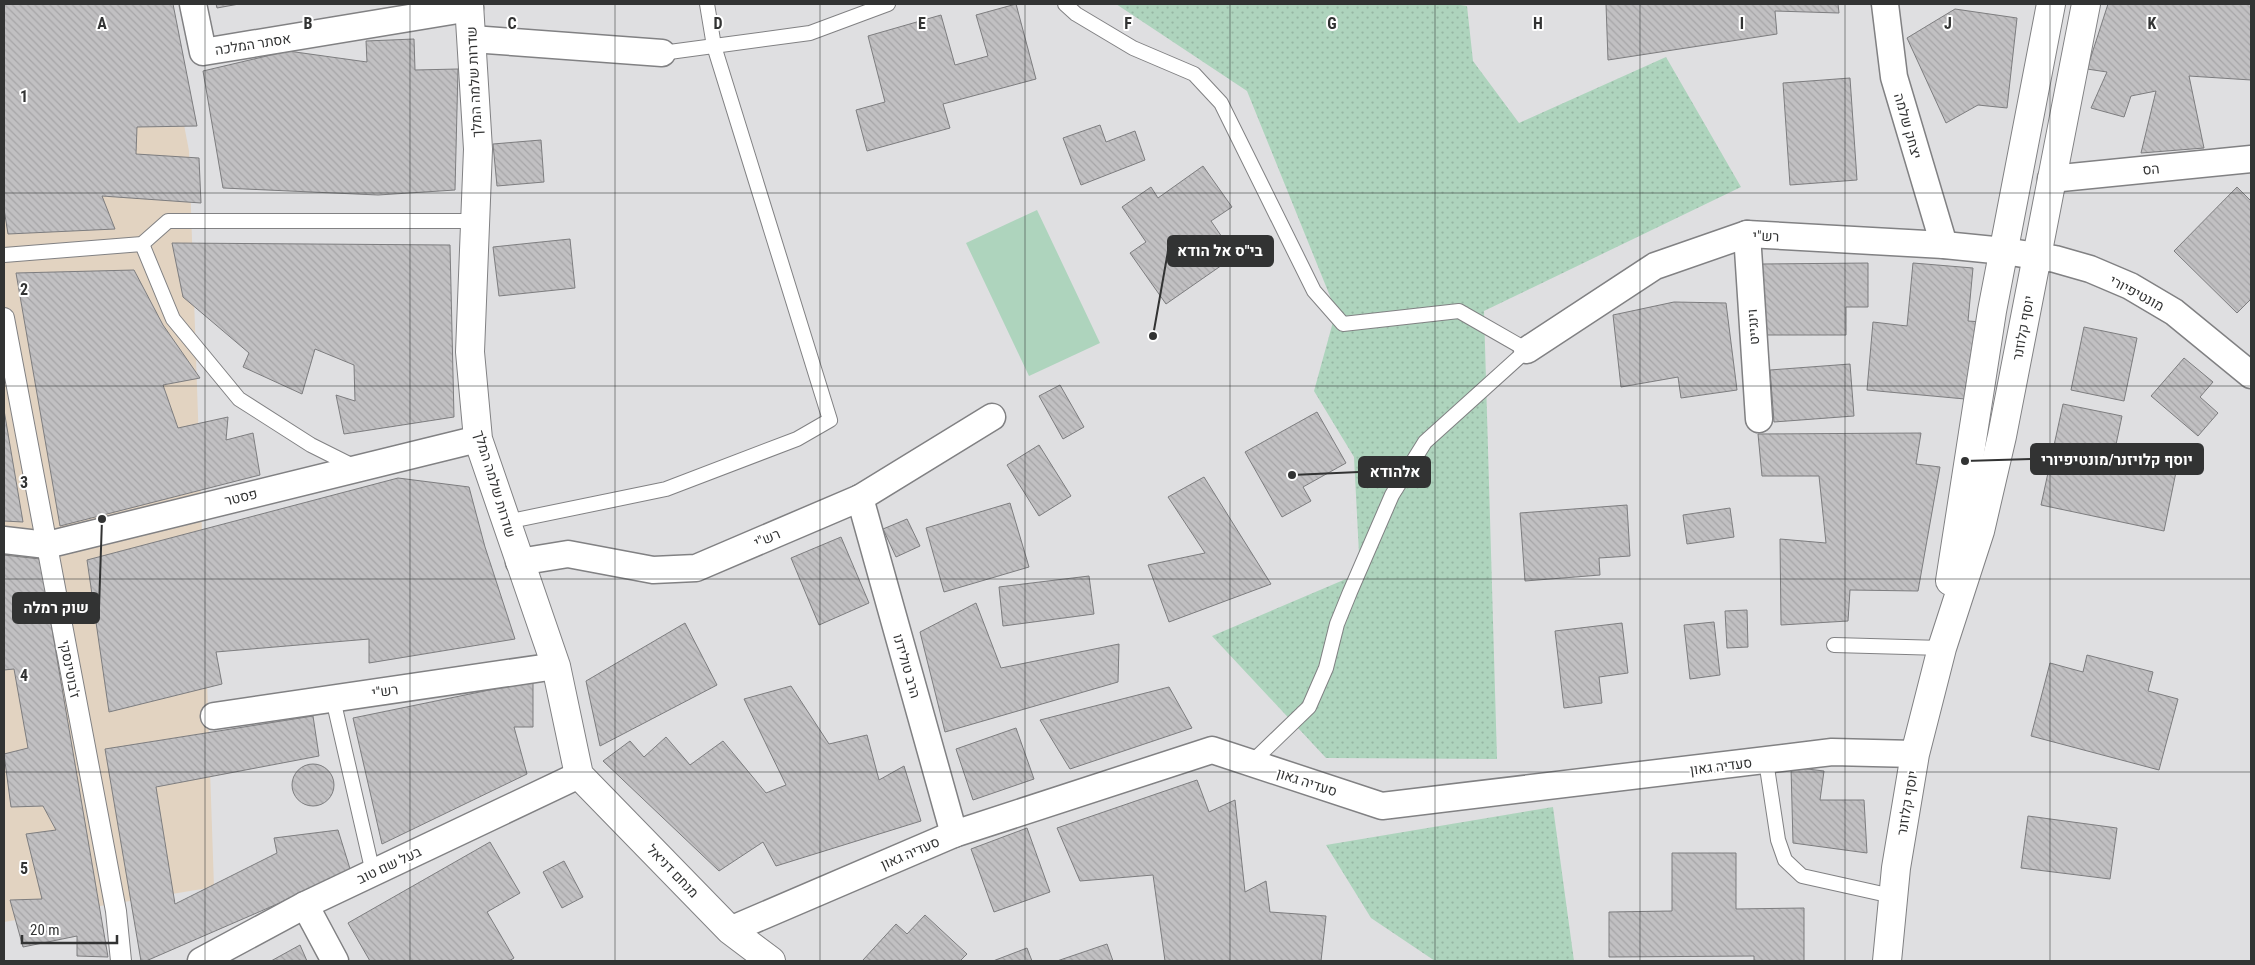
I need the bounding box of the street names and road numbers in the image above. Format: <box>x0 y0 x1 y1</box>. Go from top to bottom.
street label: שדרות שלמה המלך <box>463 26 485 138</box>
street label: אסתר המלכה <box>214 30 292 58</box>
street label: יצחק שלמה <box>1891 91 1925 161</box>
street label: הס <box>2142 160 2160 178</box>
street label: רש"י <box>1752 228 1780 244</box>
street label: מונטיפיורי <box>2107 272 2167 314</box>
street label: יוסף קלוזנר <box>2009 294 2037 362</box>
street label: וינגייט <box>1744 309 1762 345</box>
street label: שדרות שלמה המלך <box>471 428 519 540</box>
street label: פסטר <box>223 485 259 509</box>
street label: רש"י <box>752 525 782 551</box>
street label: הרב טולידנו <box>890 632 924 700</box>
street label: ז'בוטינסקי <box>57 639 83 699</box>
street label: רש"י <box>371 681 399 701</box>
street label: סעדיה גאון <box>1689 754 1753 778</box>
street label: סעדיה גאון <box>1275 765 1339 799</box>
street label: יוסף קלוזנר <box>1893 769 1921 837</box>
street label: סעדיה גאון <box>878 833 942 873</box>
street label: מנחם דניאל <box>644 841 702 901</box>
street label: בעל שם טוב <box>354 843 424 887</box>

